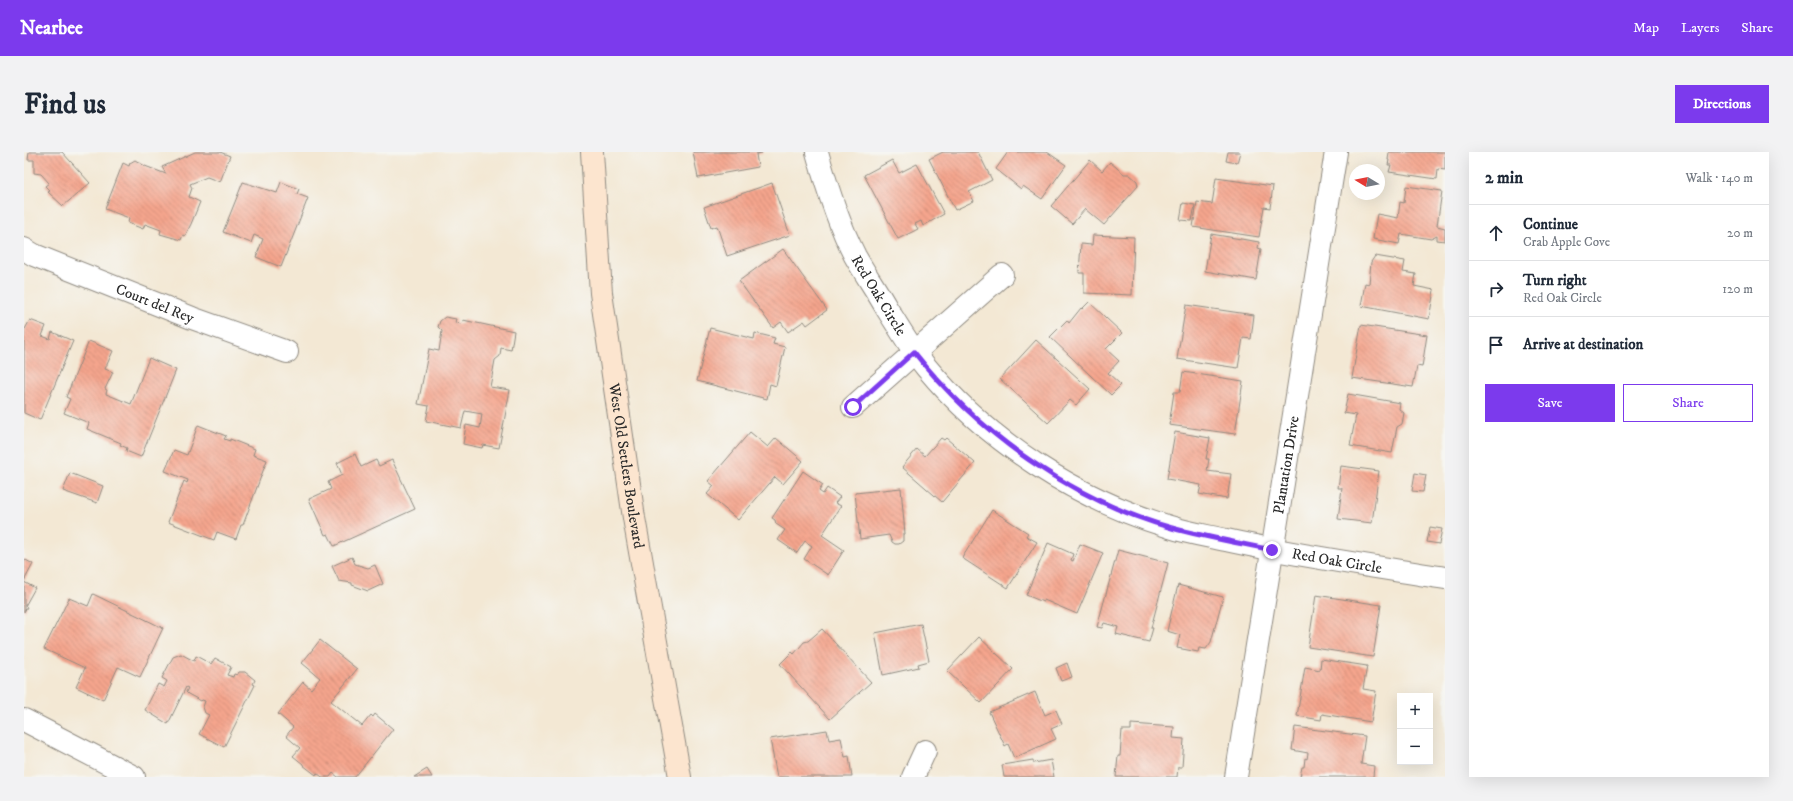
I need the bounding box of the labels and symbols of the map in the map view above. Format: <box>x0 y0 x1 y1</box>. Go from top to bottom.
north arrow <box>1349 164 1385 200</box>
street label: Red Oak Circle <box>847 252 911 339</box>
street label: Court del Rey <box>113 279 198 328</box>
street label: West Old Settlers Boulevard <box>605 381 649 550</box>
route start <box>844 398 862 416</box>
street label: Plantation Drive <box>1269 415 1303 515</box>
route end <box>1263 541 1281 559</box>
street label: Red Oak Circle <box>1290 544 1383 577</box>

